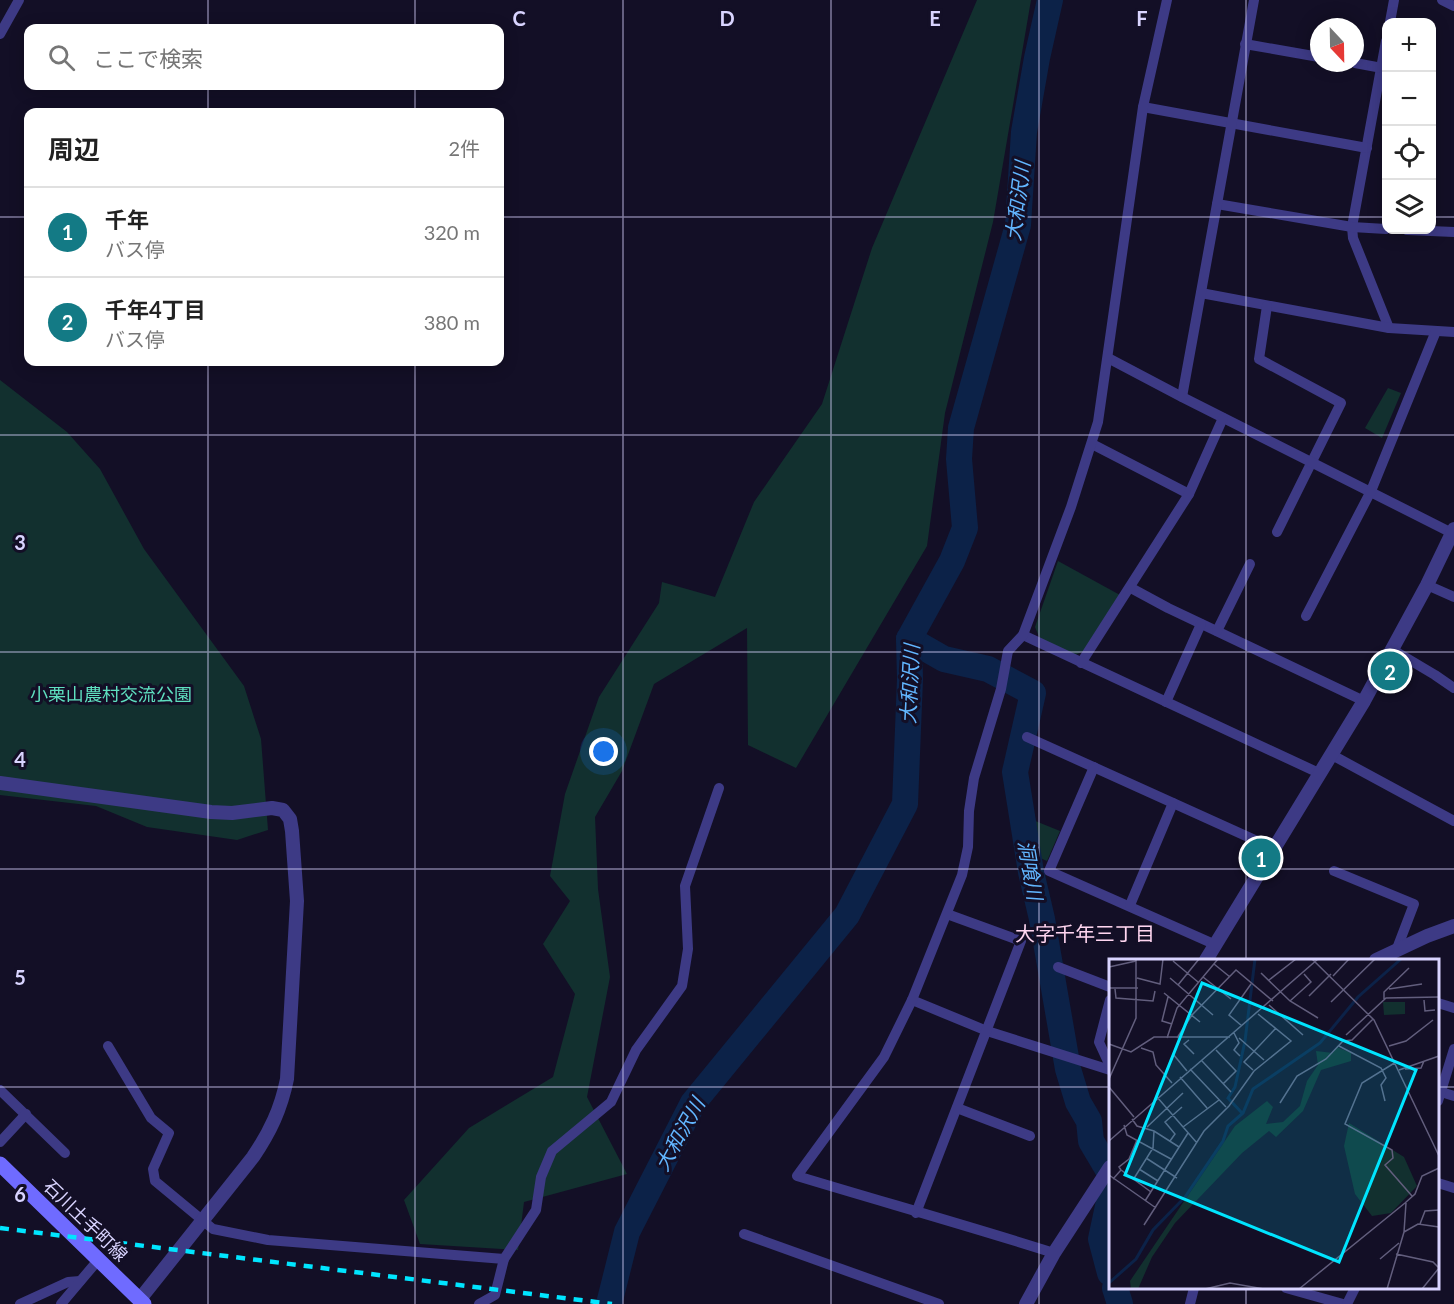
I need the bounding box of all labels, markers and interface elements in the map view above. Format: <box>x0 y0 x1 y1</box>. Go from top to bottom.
text: C <box>512 6 526 30</box>
text: D <box>719 6 735 30</box>
text: E <box>929 6 941 30</box>
text: F <box>1136 6 1148 30</box>
north arrow <box>1310 18 1364 72</box>
map controls <box>1382 18 1436 234</box>
button: + <box>1382 18 1436 72</box>
search box <box>24 24 504 90</box>
icon: search <box>45 41 78 74</box>
text: ここで検索 <box>93 45 203 72</box>
button: − <box>1382 72 1436 126</box>
button: locate <box>1382 126 1436 180</box>
text: 周辺 <box>48 133 100 165</box>
text: 2件 <box>448 136 480 160</box>
water label: 大和沢川 <box>1000 158 1034 242</box>
button: layers <box>1382 180 1436 234</box>
text: 千年 <box>105 206 149 233</box>
text: 1 <box>62 220 73 244</box>
text: 320 m <box>424 220 480 244</box>
text: バス停 <box>105 237 165 261</box>
text: 千年4丁目 <box>105 296 206 323</box>
text: 2 <box>62 310 73 334</box>
text: 380 m <box>424 310 480 334</box>
text: バス停 <box>105 327 165 351</box>
text: 3 <box>14 530 26 554</box>
water label: 大和沢川 <box>895 641 923 725</box>
pin: 2 <box>1370 648 1410 694</box>
park label: 小栗山農村交流公園 <box>30 683 192 705</box>
your location <box>589 737 618 766</box>
text: 4 <box>14 747 26 771</box>
pin: 1 <box>1242 836 1280 880</box>
water label: 洞喰川 <box>1014 838 1048 904</box>
district label: 大字千年三丁目 <box>1015 921 1155 945</box>
inset map <box>1109 959 1439 1289</box>
text: 5 <box>14 965 26 989</box>
water label: 大和沢川 <box>649 1091 710 1175</box>
street label: 石川土手町線 <box>40 1175 132 1265</box>
text: 6 <box>14 1182 26 1206</box>

